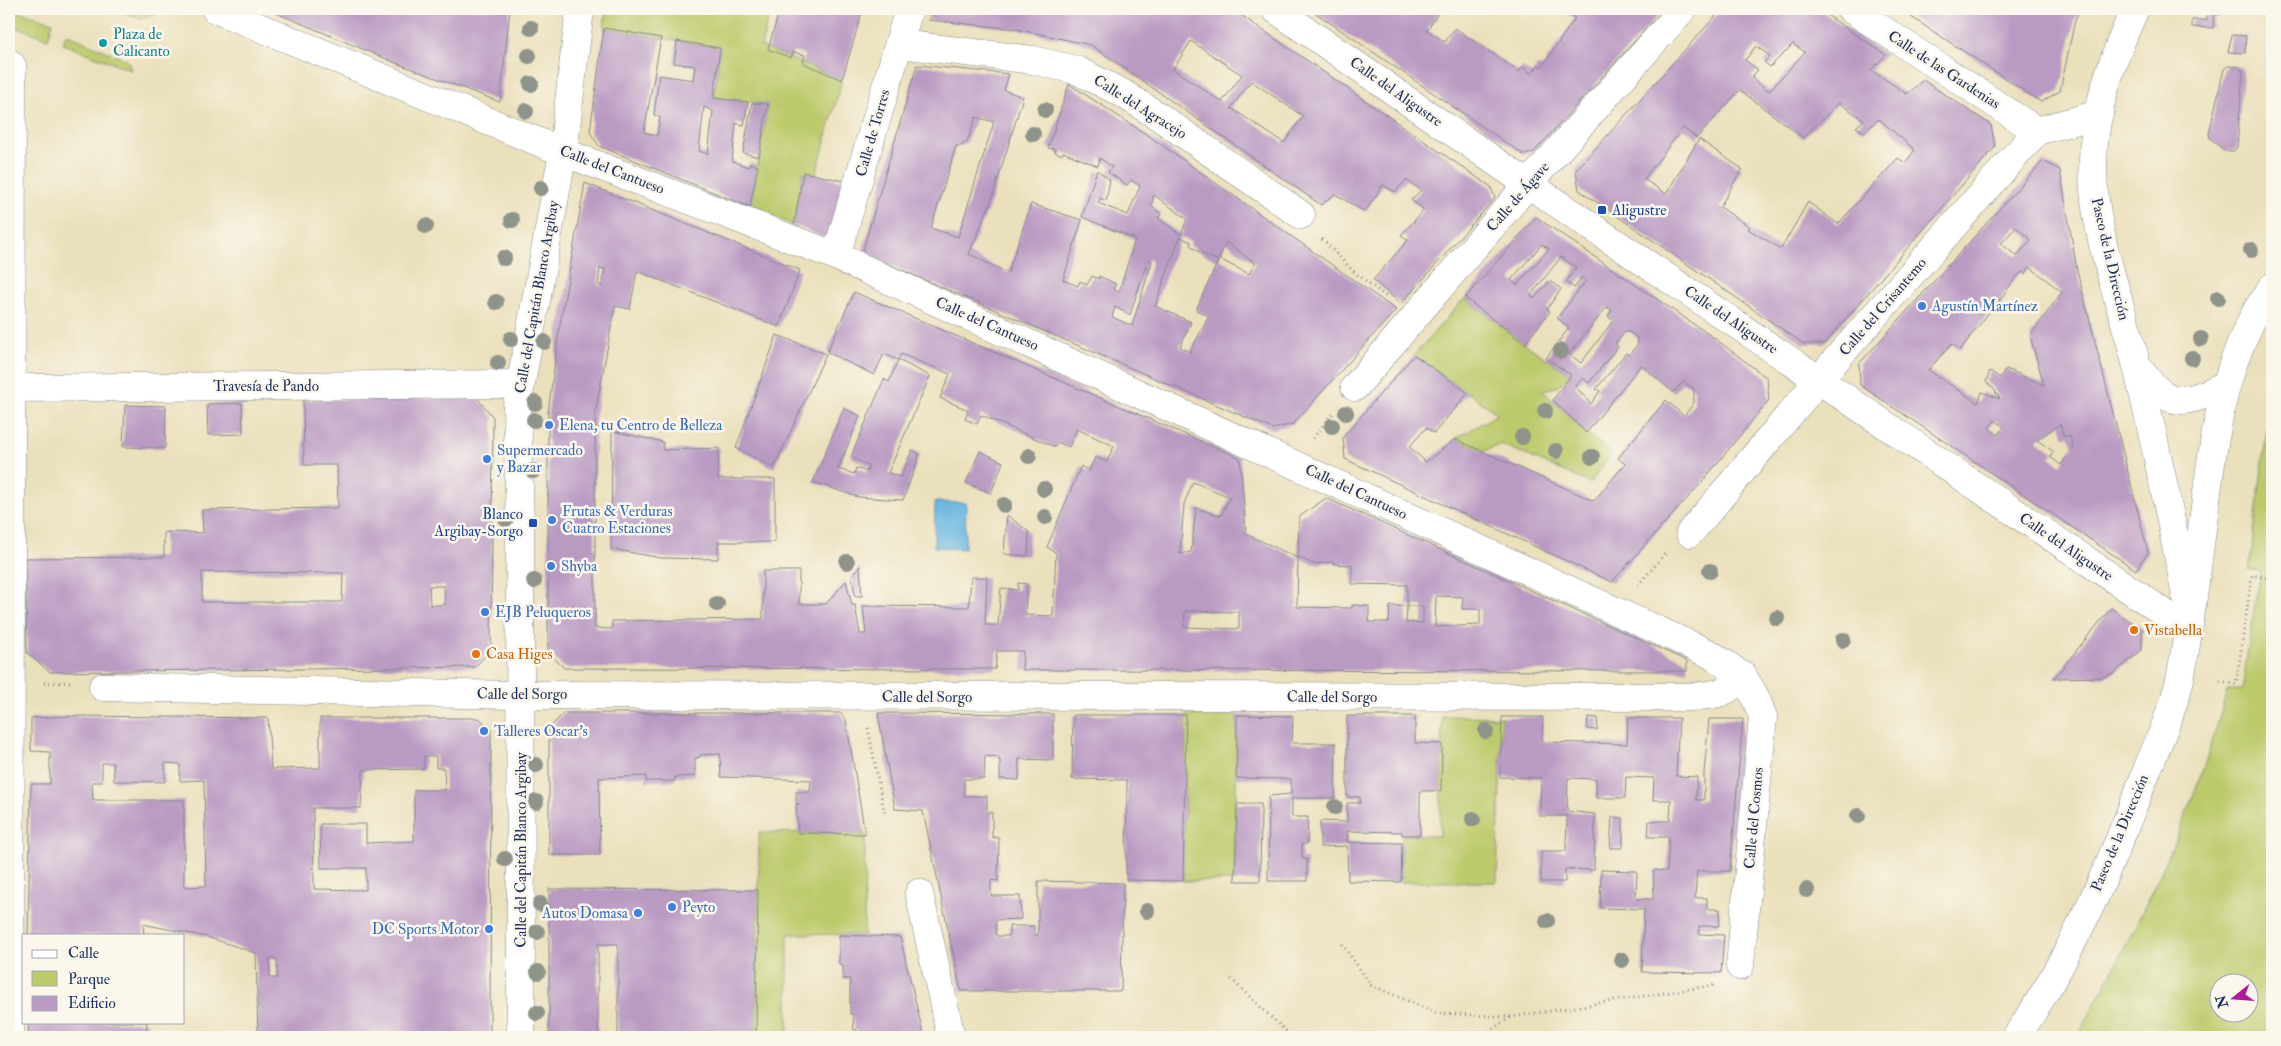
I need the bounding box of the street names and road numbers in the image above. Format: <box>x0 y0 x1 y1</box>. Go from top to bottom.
street label: Calle de las Gardenias <box>1884 27 2004 113</box>
street label: Calle del Aligustre <box>1346 53 1446 131</box>
street label: Calle del Agracejo <box>1090 71 1190 143</box>
street label: Calle de Torres <box>851 87 895 179</box>
street label: Calle del Cantueso <box>557 141 667 199</box>
street label: Calle de Ágave <box>1481 157 1554 236</box>
street label: Paseo de la Dirección <box>2087 196 2133 322</box>
street label: Calle del Capitán Blanco Argibay <box>511 199 564 395</box>
street label: Calle del Crisantemo <box>1835 254 1931 360</box>
street label: Calle del Aligustre <box>1680 282 1782 358</box>
street label: Calle del Cantueso <box>933 293 1041 355</box>
street label: Travesía de Pando <box>213 377 319 396</box>
street label: Calle del Cantueso <box>1302 460 1410 524</box>
street label: Calle del Aligustre <box>2015 509 2117 585</box>
street label: Calle del Sorgo <box>477 685 567 704</box>
street label: Calle del Sorgo <box>882 688 972 707</box>
street label: Calle del Sorgo <box>1287 688 1377 707</box>
street label: Calle del Capitán Blanco Argibay <box>512 752 532 948</box>
street label: Calle del Cosmos <box>1740 766 1768 870</box>
street label: Paseo de la Dirección <box>2087 771 2153 894</box>

